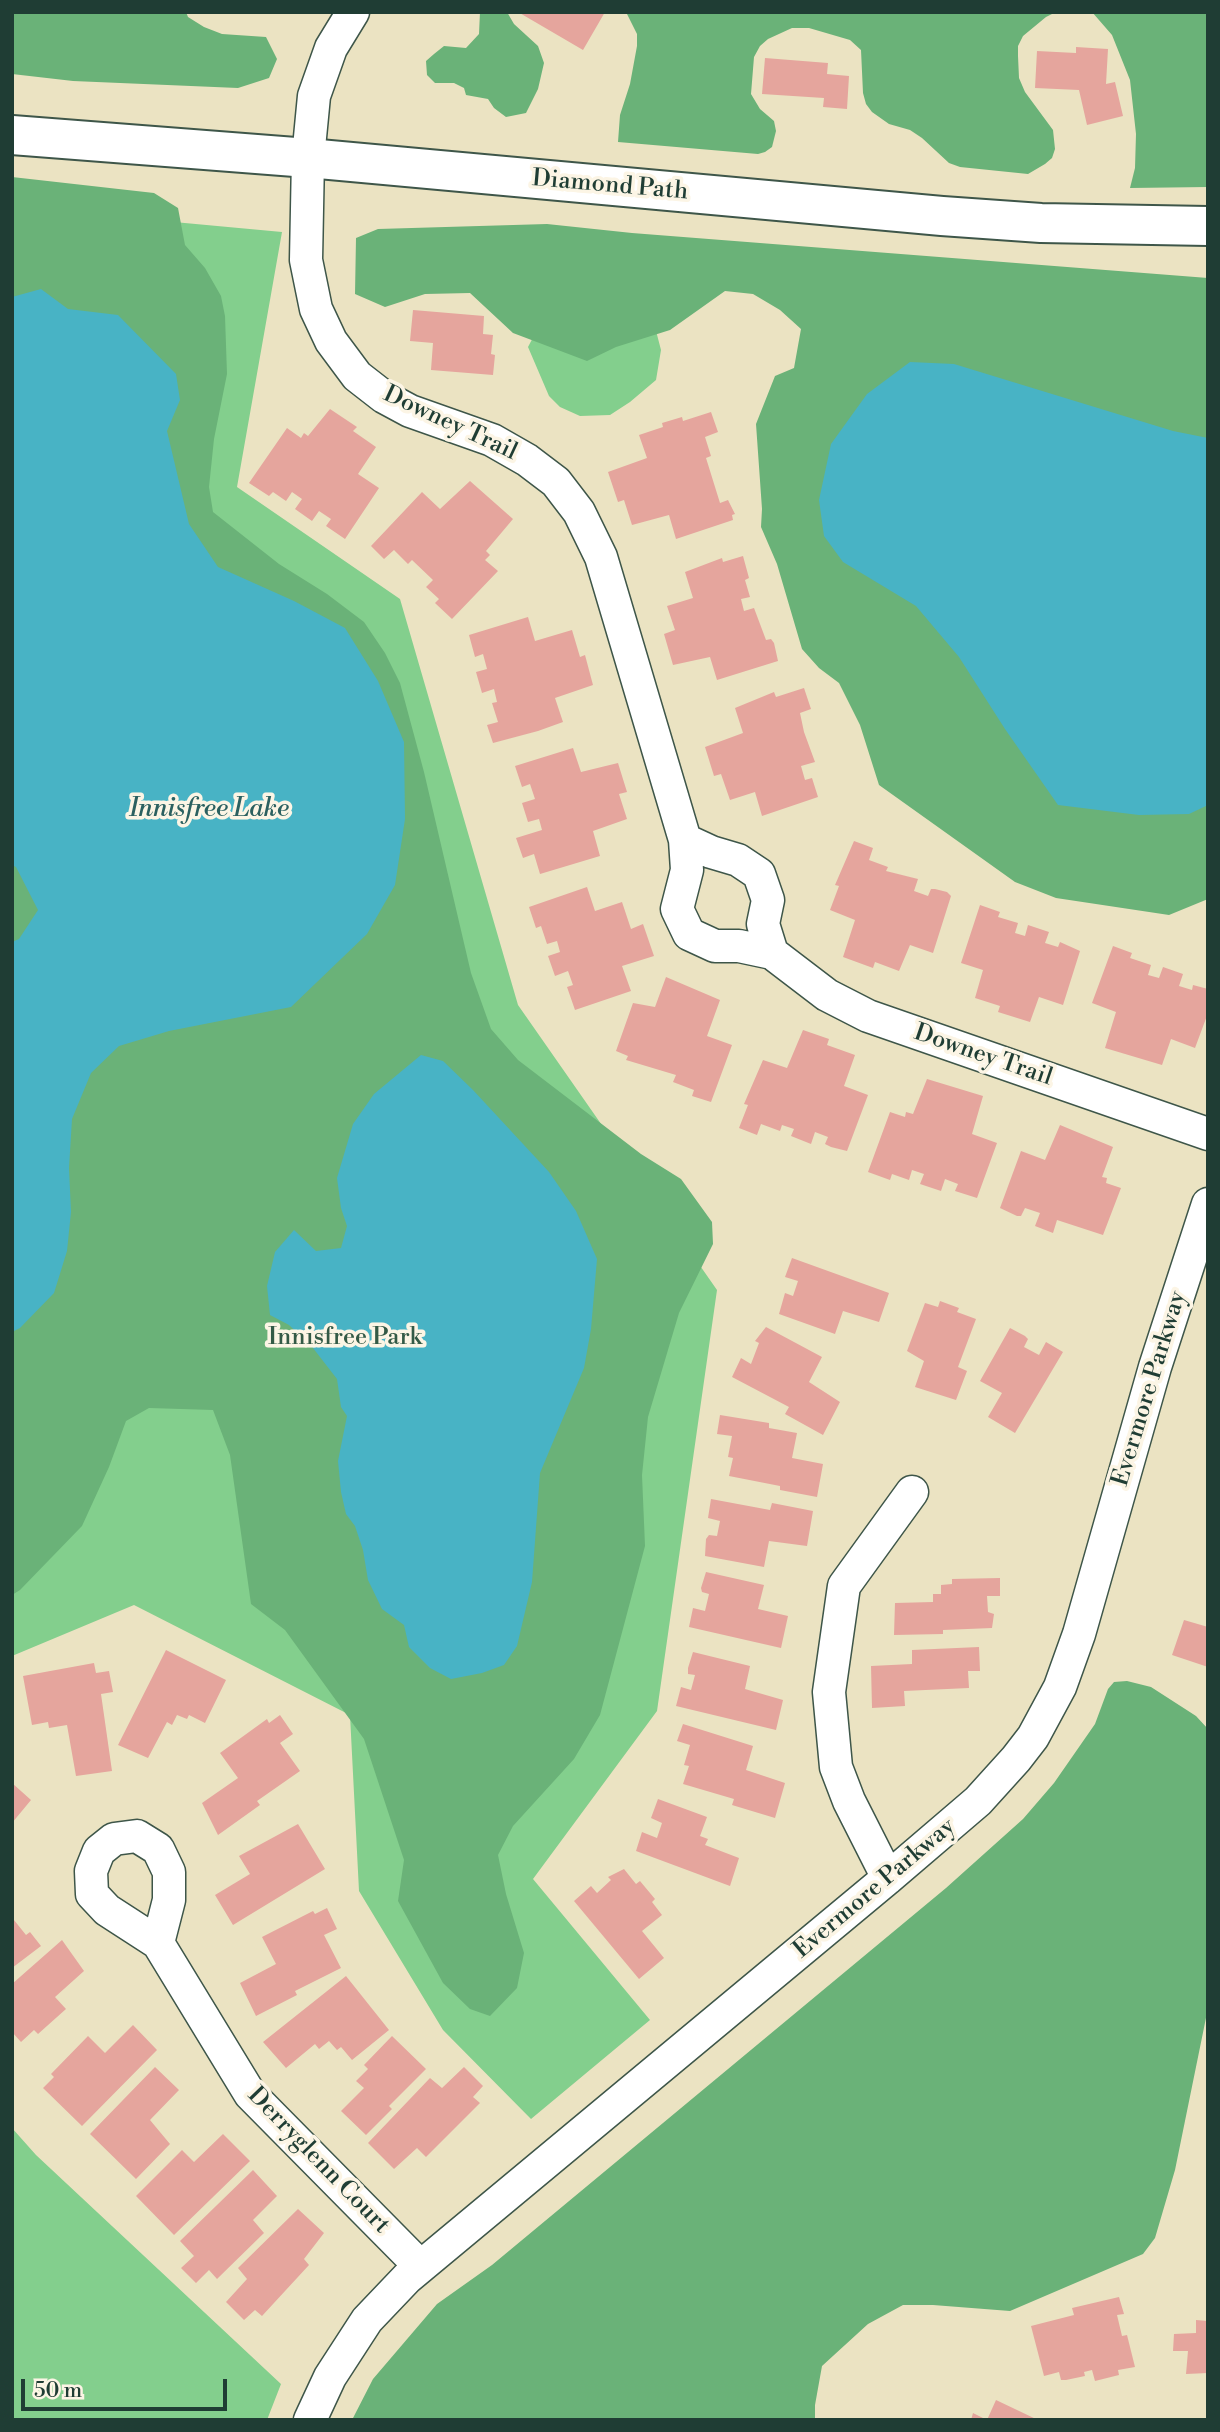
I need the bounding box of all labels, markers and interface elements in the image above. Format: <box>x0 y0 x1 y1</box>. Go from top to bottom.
street label: Diamond Path <box>531 165 689 207</box>
street label: Downey Trail <box>378 380 522 468</box>
water label: Innisfree Lake <box>129 794 289 826</box>
street label: Downey Trail <box>910 1019 1056 1093</box>
street label: Evermore Parkway <box>1107 1288 1193 1490</box>
park label: Innisfree Park <box>268 1324 422 1352</box>
street label: Evermore Parkway <box>788 1813 962 1965</box>
street label: Derryglenn Court <box>241 2082 395 2240</box>
scale bar <box>24 2366 231 2410</box>
text: 50 m <box>34 2378 82 2404</box>

